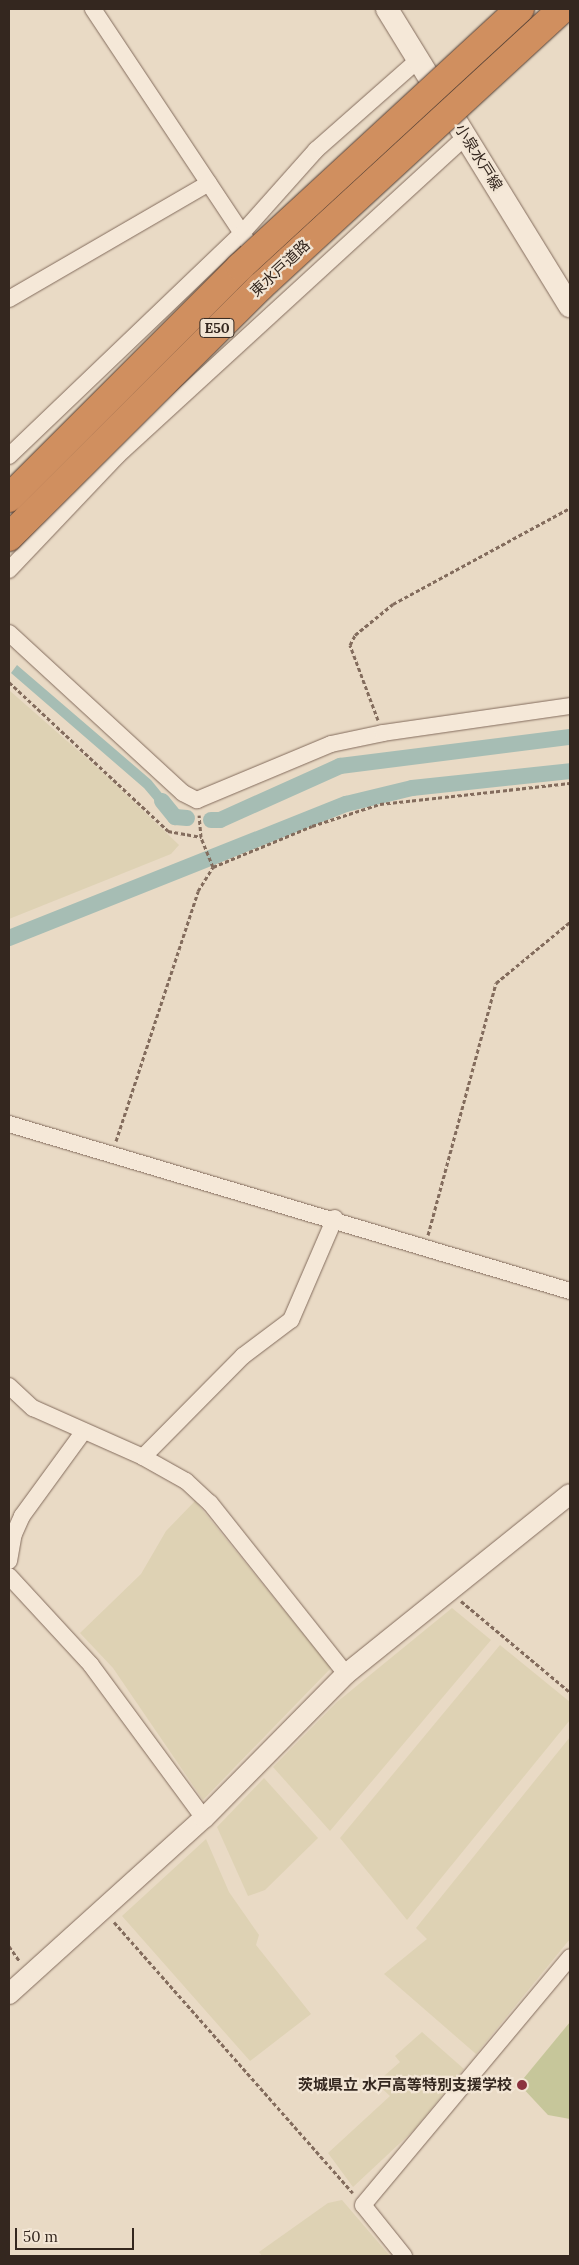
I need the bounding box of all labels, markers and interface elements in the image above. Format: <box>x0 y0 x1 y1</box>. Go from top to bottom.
street label: 小泉水戸線 <box>451 120 507 194</box>
street label: 東水戸道路 <box>246 236 314 300</box>
road number: E50 <box>198 316 236 339</box>
place label: 茨城県立 水戸高等特別支援学校 <box>298 2076 512 2094</box>
marker: 茨城県立 水戸高等特別支援学校 <box>516 2079 528 2091</box>
scale bar <box>18 2218 136 2250</box>
text: 50 m <box>23 2227 58 2246</box>

